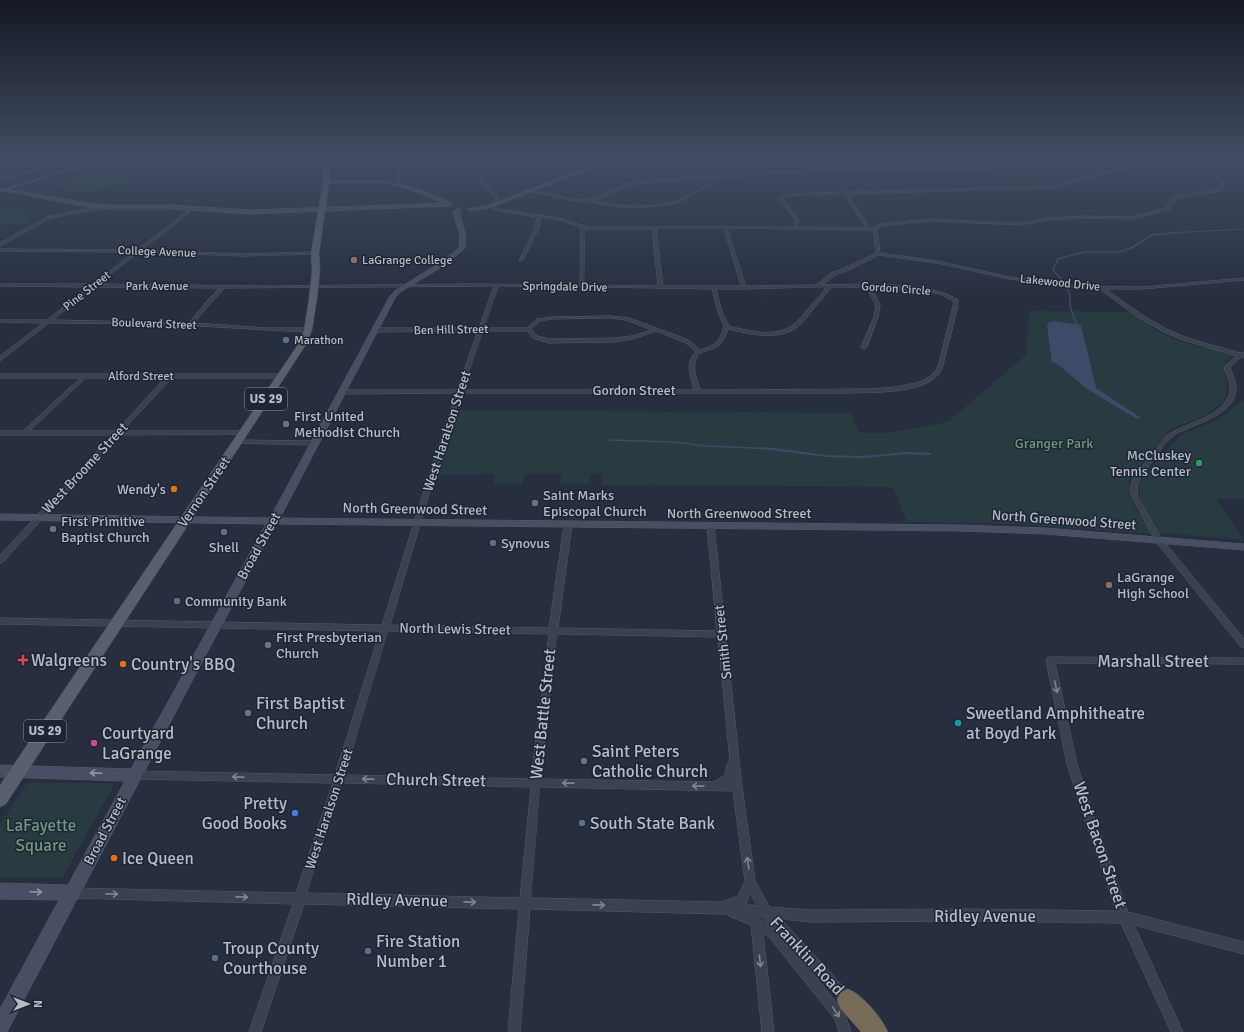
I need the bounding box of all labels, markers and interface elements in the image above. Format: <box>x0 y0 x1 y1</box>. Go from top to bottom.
street label: College Avenue <box>117 243 197 261</box>
place label: LaGrange College <box>362 253 452 268</box>
marker: LaGrange College <box>349 255 359 265</box>
street label: Pine Street <box>60 268 114 314</box>
street label: Lakewood Drive <box>1019 271 1101 295</box>
street label: Park Avenue <box>125 279 189 294</box>
street label: Springdale Drive <box>522 279 608 295</box>
street label: Gordon Circle <box>861 279 931 299</box>
street label: Boulevard Street <box>111 315 197 333</box>
street label: Ben Hill Street <box>414 322 488 338</box>
place label: Marathon <box>294 333 344 348</box>
marker: Marathon <box>281 335 291 345</box>
street label: West Haralson Street <box>419 368 475 493</box>
street label: Alford Street <box>108 369 174 384</box>
street label: Gordon Street <box>592 382 676 399</box>
road number: US 29 <box>245 388 287 410</box>
place label: First United Methodist Church <box>294 408 400 441</box>
street label: West Broome Street <box>39 419 131 517</box>
marker: First United Methodist Church <box>281 419 291 429</box>
park label: Granger Park <box>1015 435 1093 452</box>
place label: McCluskey Tennis Center <box>1110 447 1192 480</box>
street label: Vernon Street <box>174 453 234 531</box>
marker: McCluskey Tennis Center <box>1194 458 1204 468</box>
place label: Wendy's <box>117 481 166 498</box>
marker: Wendy's <box>169 484 179 494</box>
place label: Saint Marks Episcopal Church <box>543 487 647 520</box>
marker: Saint Marks Episcopal Church <box>530 498 540 508</box>
street label: North Greenwood Street <box>343 499 488 519</box>
street label: North Greenwood Street <box>667 505 811 522</box>
street label: North Greenwood Street <box>991 506 1137 534</box>
street label: Broad Street <box>234 509 285 583</box>
place label: First Primitive Baptist Church <box>61 513 150 546</box>
marker: First Primitive Baptist Church <box>48 524 58 534</box>
marker: Shell <box>219 527 229 537</box>
place label: Synovus <box>501 535 550 552</box>
marker: Synovus <box>488 538 498 548</box>
place label: Shell <box>209 539 239 556</box>
place label: LaGrange High School <box>1117 569 1189 602</box>
marker: LaGrange High School <box>1104 580 1114 590</box>
place label: Community Bank <box>185 593 287 610</box>
marker: Community Bank <box>172 596 182 606</box>
street label: Smith Street <box>711 604 735 680</box>
street label: North Lewis Street <box>399 620 511 638</box>
place label: First Presbyterian Church <box>276 629 382 662</box>
marker: First Presbyterian Church <box>263 640 273 650</box>
street label: West Battle Street <box>526 648 560 780</box>
place label: Walgreens <box>31 650 107 671</box>
street label: Marshall Street <box>1097 651 1209 672</box>
place label: Country's BBQ <box>131 654 235 675</box>
marker: Walgreens <box>18 655 28 665</box>
marker: Country's BBQ <box>118 659 128 669</box>
one-way arrow <box>1053 680 1061 693</box>
place label: First Baptist Church <box>256 693 345 734</box>
place label: Sweetland Amphitheatre at Boyd Park <box>966 703 1145 744</box>
marker: First Baptist Church <box>243 708 253 718</box>
marker: Sweetland Amphitheatre at Boyd Park <box>953 718 963 728</box>
road number: US 29 <box>24 720 66 742</box>
place label: Courtyard LaGrange <box>102 723 174 764</box>
marker: Courtyard LaGrange <box>89 738 99 748</box>
place label: Saint Peters Catholic Church <box>592 741 708 782</box>
street label: West Haralson Street <box>301 746 357 871</box>
marker: Saint Peters Catholic Church <box>579 756 589 766</box>
street label: Church Street <box>386 769 486 791</box>
one-way arrow <box>90 770 103 777</box>
one-way arrow <box>232 773 245 780</box>
one-way arrow <box>362 775 375 783</box>
one-way arrow <box>562 779 575 787</box>
street label: West Bacon Street <box>1069 779 1131 911</box>
one-way arrow <box>692 782 705 790</box>
place label: Pretty Good Books <box>202 793 287 834</box>
street label: Broad Street <box>80 794 130 868</box>
marker: Pretty Good Books <box>290 808 300 818</box>
place label: South State Bank <box>590 813 716 834</box>
park label: LaFayette Square <box>6 815 76 856</box>
marker: South State Bank <box>577 818 587 828</box>
place label: Ice Queen <box>122 848 194 869</box>
marker: Ice Queen <box>109 853 119 863</box>
one-way arrow <box>744 857 752 870</box>
one-way arrow <box>29 888 42 896</box>
street label: Ridley Avenue <box>346 889 448 911</box>
one-way arrow <box>105 890 118 898</box>
one-way arrow <box>235 893 248 901</box>
one-way arrow <box>463 898 476 906</box>
one-way arrow <box>592 901 605 909</box>
street label: Ridley Avenue <box>934 906 1036 927</box>
street label: Franklin Road <box>765 912 849 1000</box>
place label: Fire Station Number 1 <box>376 931 460 972</box>
place label: Troup County Courthouse <box>223 938 319 979</box>
marker: Fire Station Number 1 <box>363 946 373 956</box>
marker: Troup County Courthouse <box>210 953 220 963</box>
one-way arrow <box>756 954 764 967</box>
north arrow <box>8 984 48 1024</box>
text: N <box>31 1000 44 1008</box>
one-way arrow <box>832 1006 840 1017</box>

